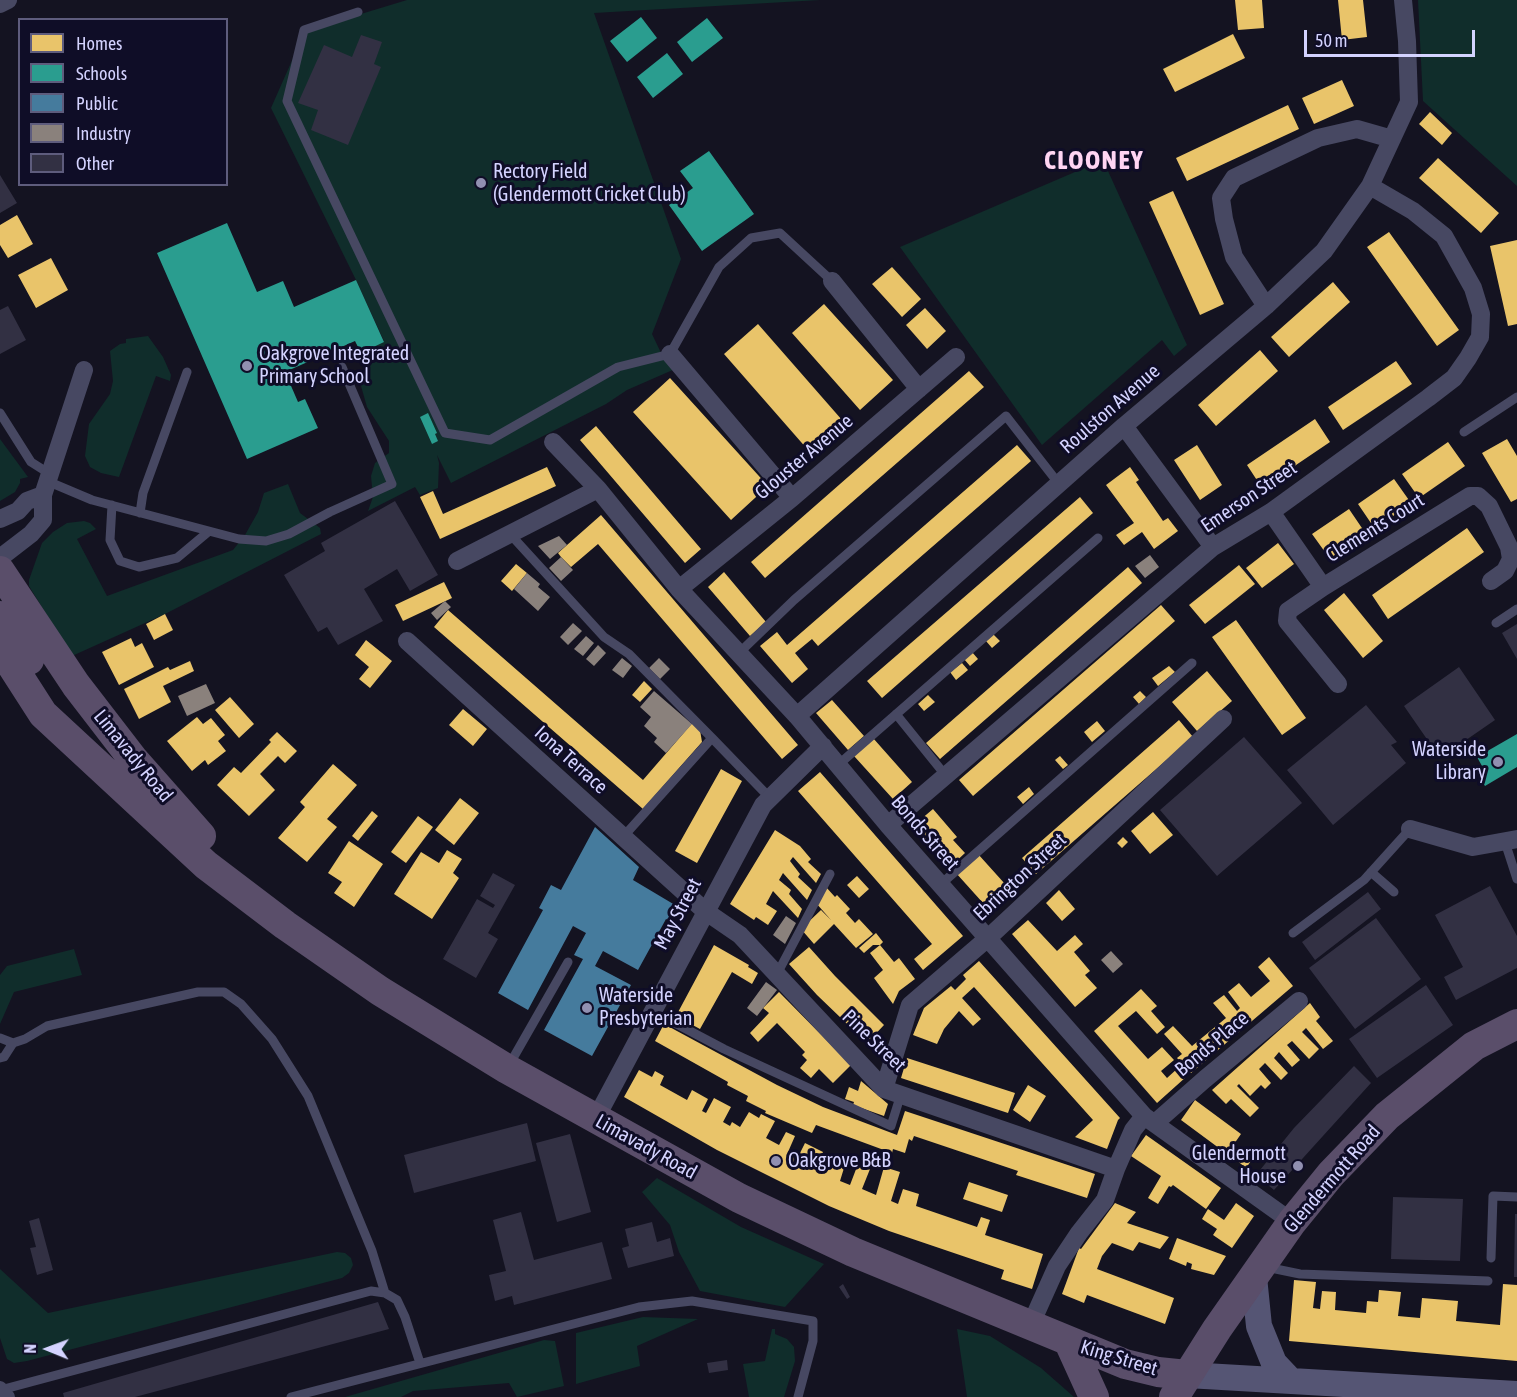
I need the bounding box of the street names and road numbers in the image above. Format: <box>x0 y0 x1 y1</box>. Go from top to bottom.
street label: Roulston Avenue <box>1055 359 1165 459</box>
street label: Glouster Avenue <box>750 409 858 505</box>
street label: Emerson Street <box>1196 456 1302 538</box>
street label: Clements Court <box>1321 488 1429 568</box>
street label: Limavady Road <box>88 705 178 807</box>
street label: Iona Terrace <box>529 721 613 799</box>
street label: Bonds Street <box>886 791 964 875</box>
street label: Ebrington Street <box>969 828 1071 926</box>
street label: May Street <box>649 874 707 954</box>
street label: Pine Street <box>837 1005 911 1077</box>
street label: Bonds Place <box>1170 1006 1254 1082</box>
street label: Limavady Road <box>591 1109 701 1185</box>
street label: Glendermott Road <box>1279 1120 1385 1238</box>
street label: King Street <box>1078 1335 1160 1381</box>

